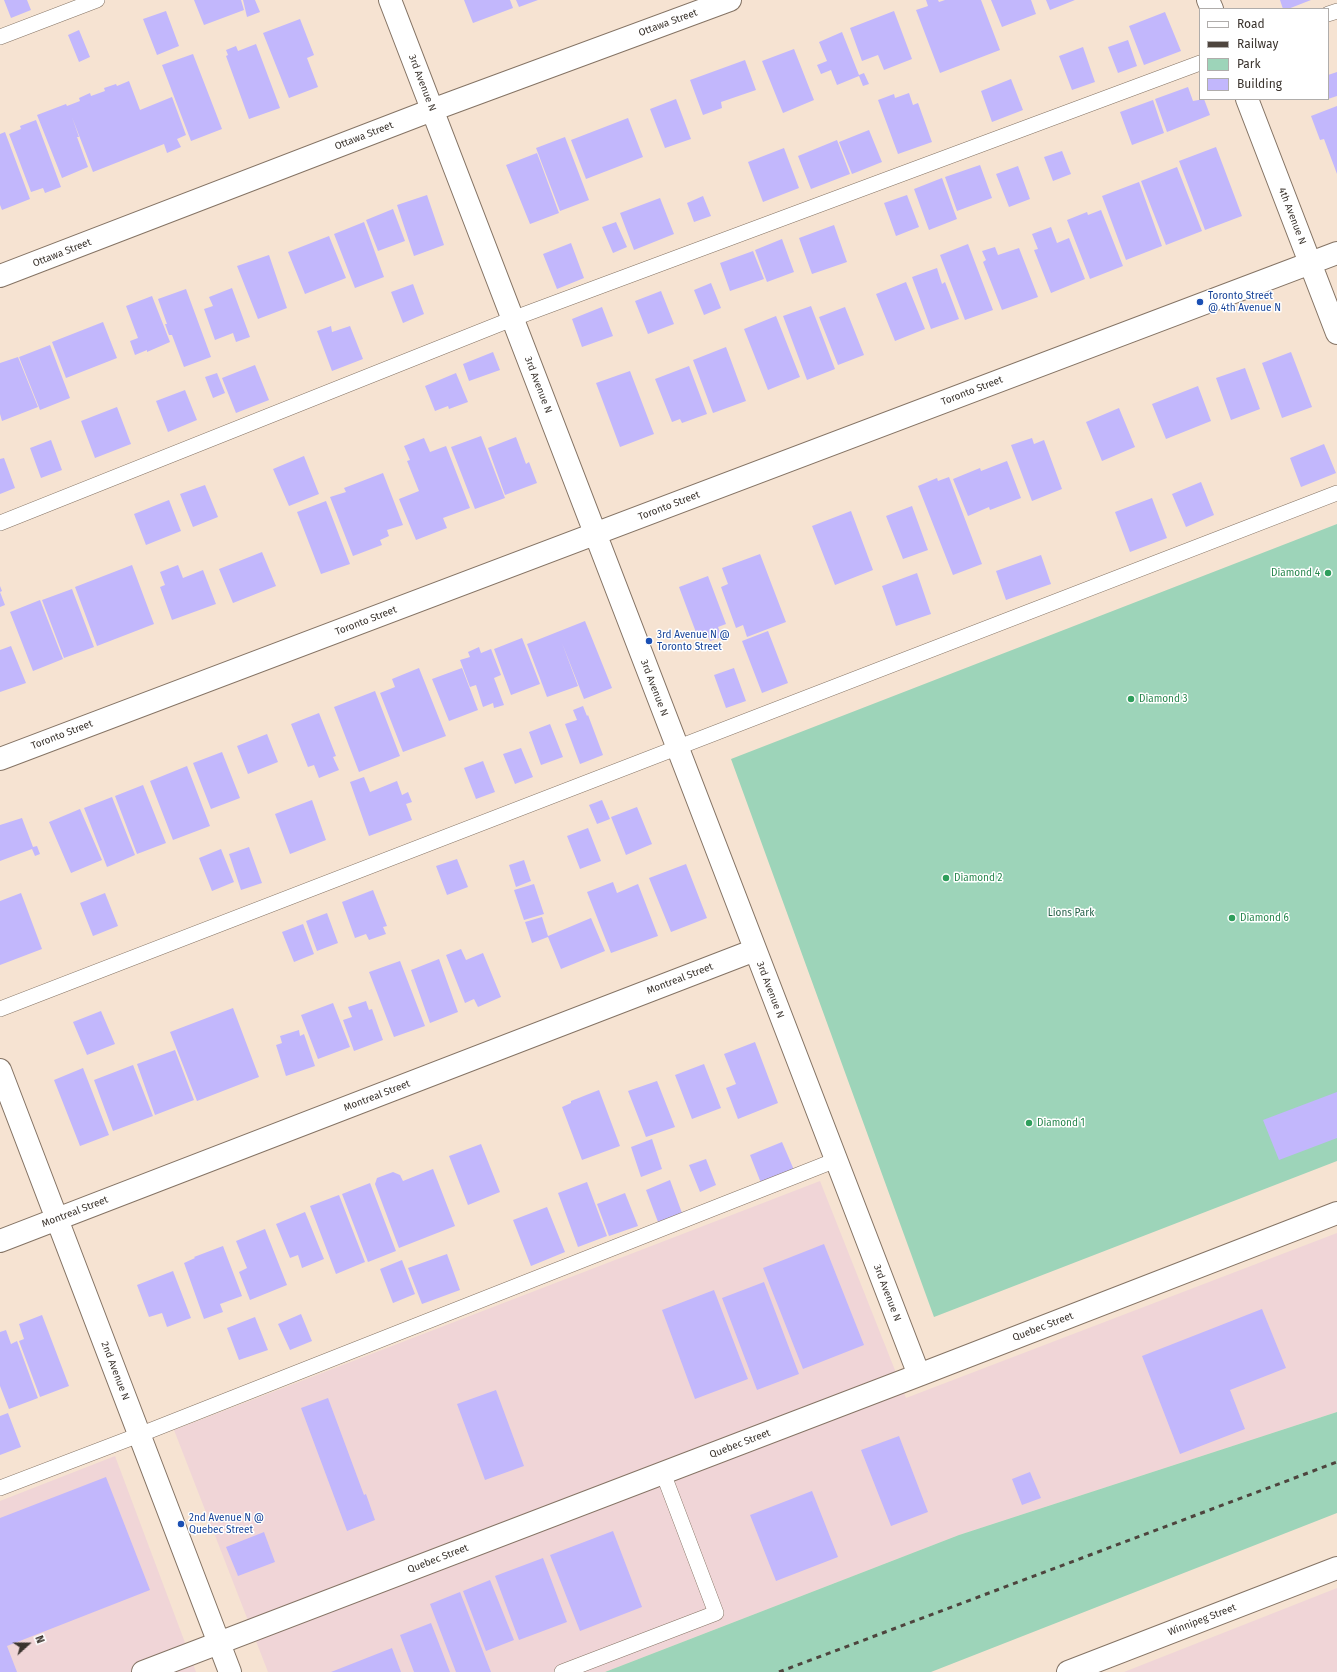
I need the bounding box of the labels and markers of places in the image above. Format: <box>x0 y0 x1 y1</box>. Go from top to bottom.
place label: Toronto Street @ 4th Avenue N <box>1208 290 1281 314</box>
marker: Toronto Street @ 4th Avenue N <box>1195 297 1205 307</box>
place label: Diamond 4 <box>1271 567 1320 579</box>
marker: Diamond 4 <box>1323 568 1333 578</box>
place label: 3rd Avenue N @ Toronto Street <box>657 629 730 652</box>
marker: 3rd Avenue N @ Toronto Street <box>644 636 654 646</box>
place label: Diamond 3 <box>1139 693 1188 705</box>
marker: Diamond 3 <box>1126 694 1136 704</box>
place label: Diamond 2 <box>954 872 1003 884</box>
marker: Diamond 2 <box>941 873 951 883</box>
place label: Diamond 6 <box>1240 912 1289 924</box>
marker: Diamond 6 <box>1227 913 1237 923</box>
place label: Diamond 1 <box>1037 1117 1085 1129</box>
marker: Diamond 1 <box>1024 1118 1034 1128</box>
place label: 2nd Avenue N @ Quebec Street <box>189 1512 264 1536</box>
marker: 2nd Avenue N @ Quebec Street <box>176 1519 186 1529</box>

